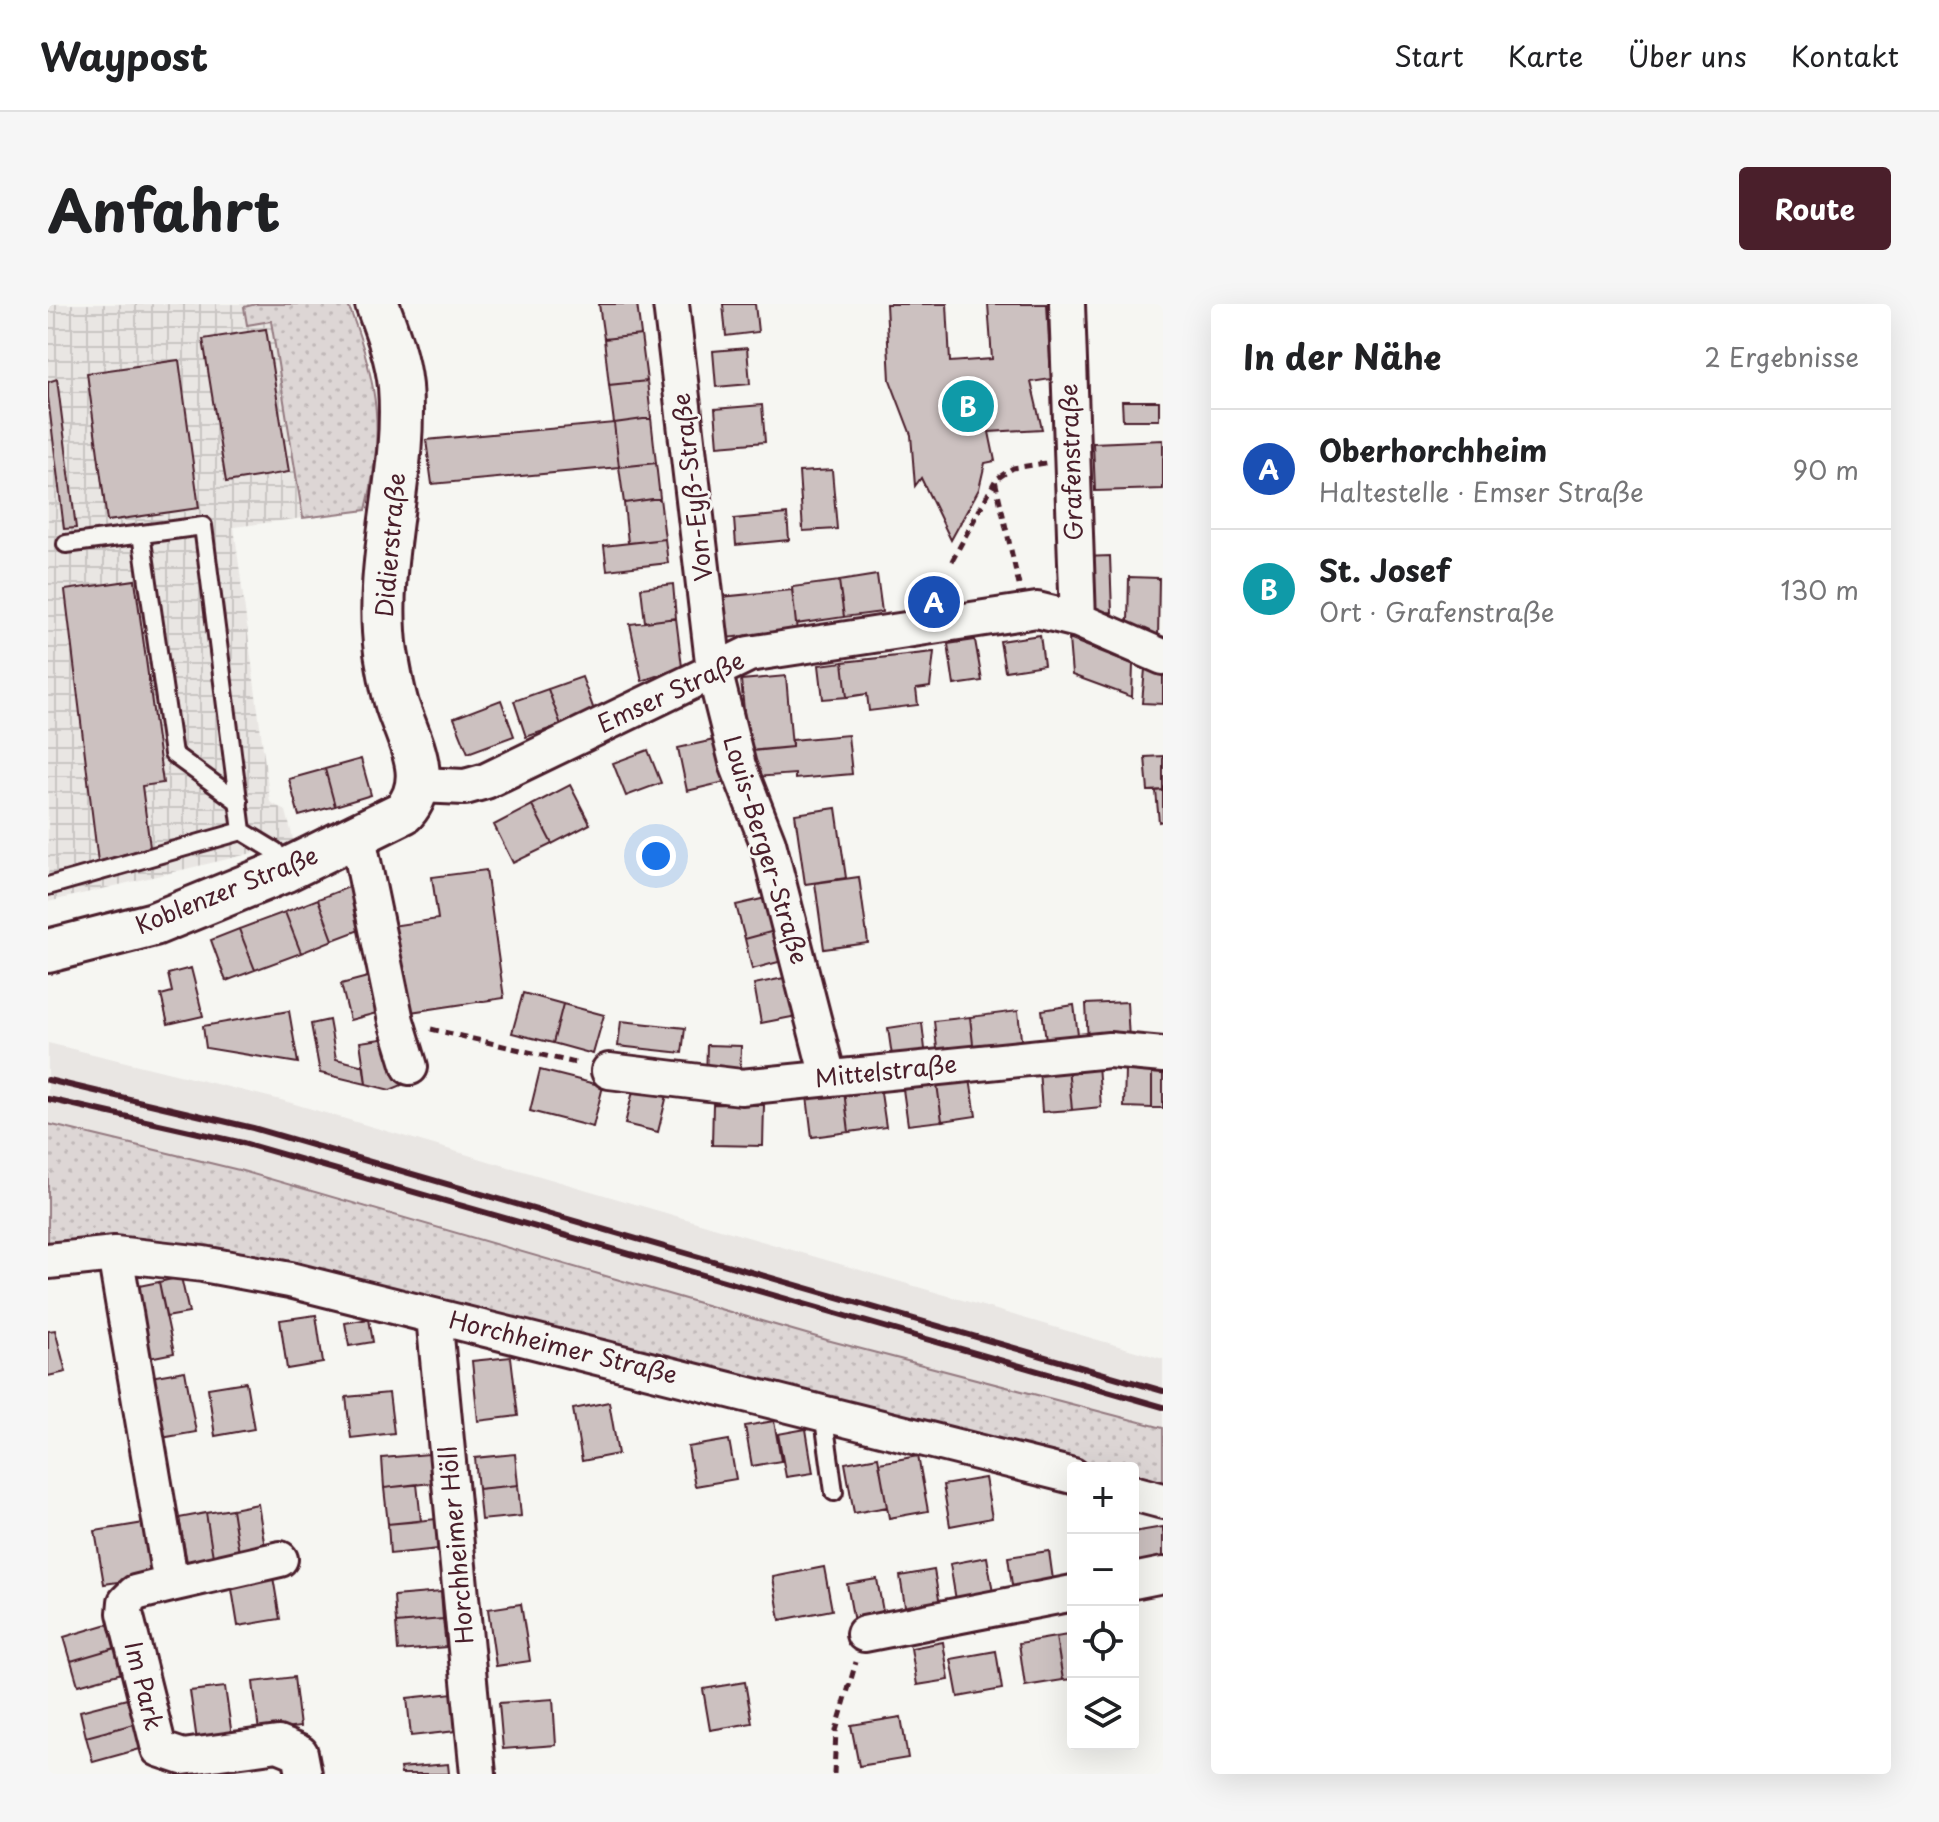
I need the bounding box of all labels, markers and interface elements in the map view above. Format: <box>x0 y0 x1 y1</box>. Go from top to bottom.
text: Waypost <box>40 27 208 84</box>
text: Start <box>1394 34 1464 77</box>
text: Karte <box>1508 34 1583 77</box>
text: Über uns <box>1627 34 1747 77</box>
text: Kontakt <box>1791 34 1899 77</box>
text: Anfahrt <box>48 166 281 251</box>
button: Route <box>1739 167 1891 250</box>
text: In der Nähe <box>1243 330 1441 382</box>
text: 2 Ergebnisse <box>1704 337 1859 376</box>
pin: B <box>942 376 994 436</box>
street label: Grafenstraße <box>1049 383 1091 541</box>
street label: Von-Eyß-Straße <box>662 391 720 583</box>
text: Oberhorchheim <box>1319 427 1547 472</box>
text: A <box>1259 450 1279 489</box>
text: 90 m <box>1792 450 1859 489</box>
street label: Didierstraße <box>365 471 413 618</box>
text: Haltestelle · Emser Straße <box>1319 472 1644 511</box>
text: St. Josef <box>1319 547 1451 592</box>
text: B <box>1260 570 1278 609</box>
text: 130 m <box>1780 570 1859 609</box>
pin: A <box>908 572 960 632</box>
text: Ort · Grafenstraße <box>1319 592 1554 631</box>
street label: Emser Straße <box>591 641 750 741</box>
street label: Louis-Berger-Straße <box>715 731 819 968</box>
street label: Koblenzer Straße <box>130 836 323 942</box>
your location <box>636 836 676 876</box>
street label: Mittelstraße <box>813 1045 958 1095</box>
street label: Horchheimer Straße <box>445 1300 681 1392</box>
street label: Horchheimer Höll <box>428 1445 482 1646</box>
map controls <box>1067 1462 1139 1750</box>
button: + <box>1067 1462 1139 1534</box>
button: − <box>1067 1534 1139 1606</box>
button: locate <box>1067 1606 1139 1678</box>
street label: Im Park <box>117 1637 173 1734</box>
button: layers <box>1067 1678 1139 1750</box>

